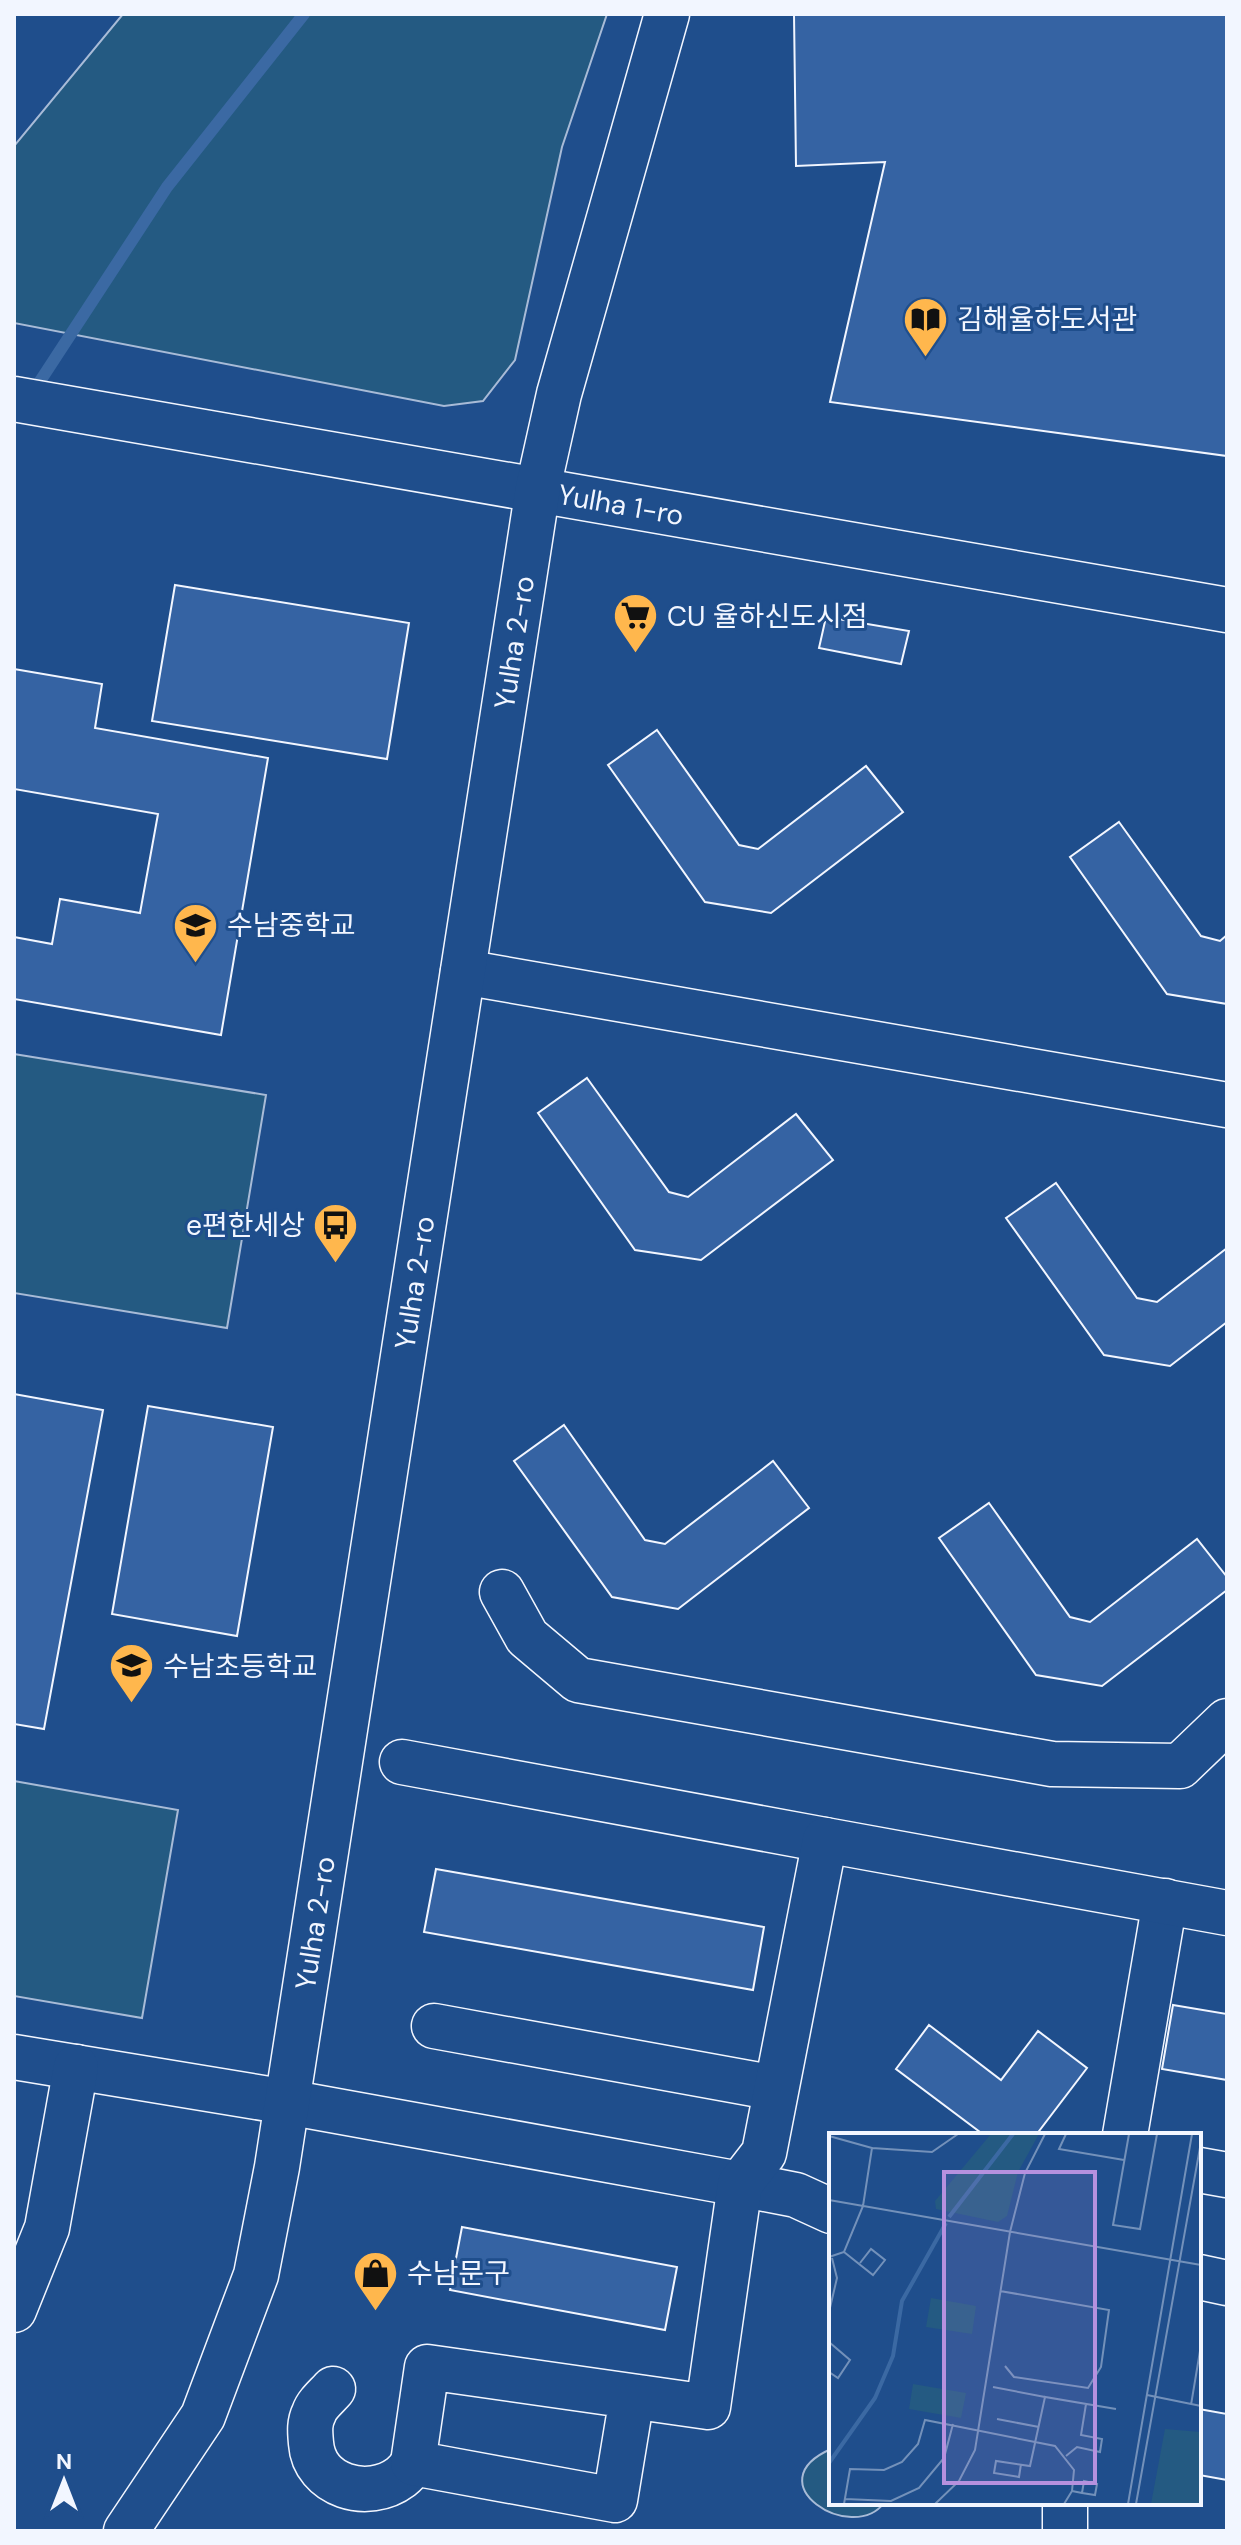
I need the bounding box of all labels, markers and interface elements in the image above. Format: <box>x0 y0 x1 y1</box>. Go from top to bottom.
library icon: 김해율하도서관 <box>902 295 950 358</box>
place label: 김해율하도서관 <box>957 301 1137 338</box>
street label: Yulha 1-ro <box>555 475 687 534</box>
street label: Yulha 2-ro <box>485 573 543 712</box>
supermarket icon: CU 율하신도시점 <box>612 592 660 655</box>
place label: CU 율하신도시점 <box>667 598 867 635</box>
school or university icon: 수남중학교 <box>172 901 220 964</box>
place label: 수남중학교 <box>227 907 356 944</box>
bus stop icon: e편한세상 <box>312 1201 360 1264</box>
place label: e편한세상 <box>186 1207 305 1244</box>
street label: Yulha 2-ro <box>386 1213 443 1352</box>
school or university icon: 수남초등학교 <box>108 1642 156 1705</box>
place label: 수남초등학교 <box>163 1648 318 1685</box>
street label: Yulha 2-ro <box>286 1854 344 1992</box>
inset map <box>829 2133 1201 2505</box>
shop icon: 수남문구 <box>352 2249 400 2312</box>
place label: 수남문구 <box>407 2255 510 2292</box>
north arrow <box>24 2441 104 2521</box>
text: N <box>56 2447 72 2476</box>

